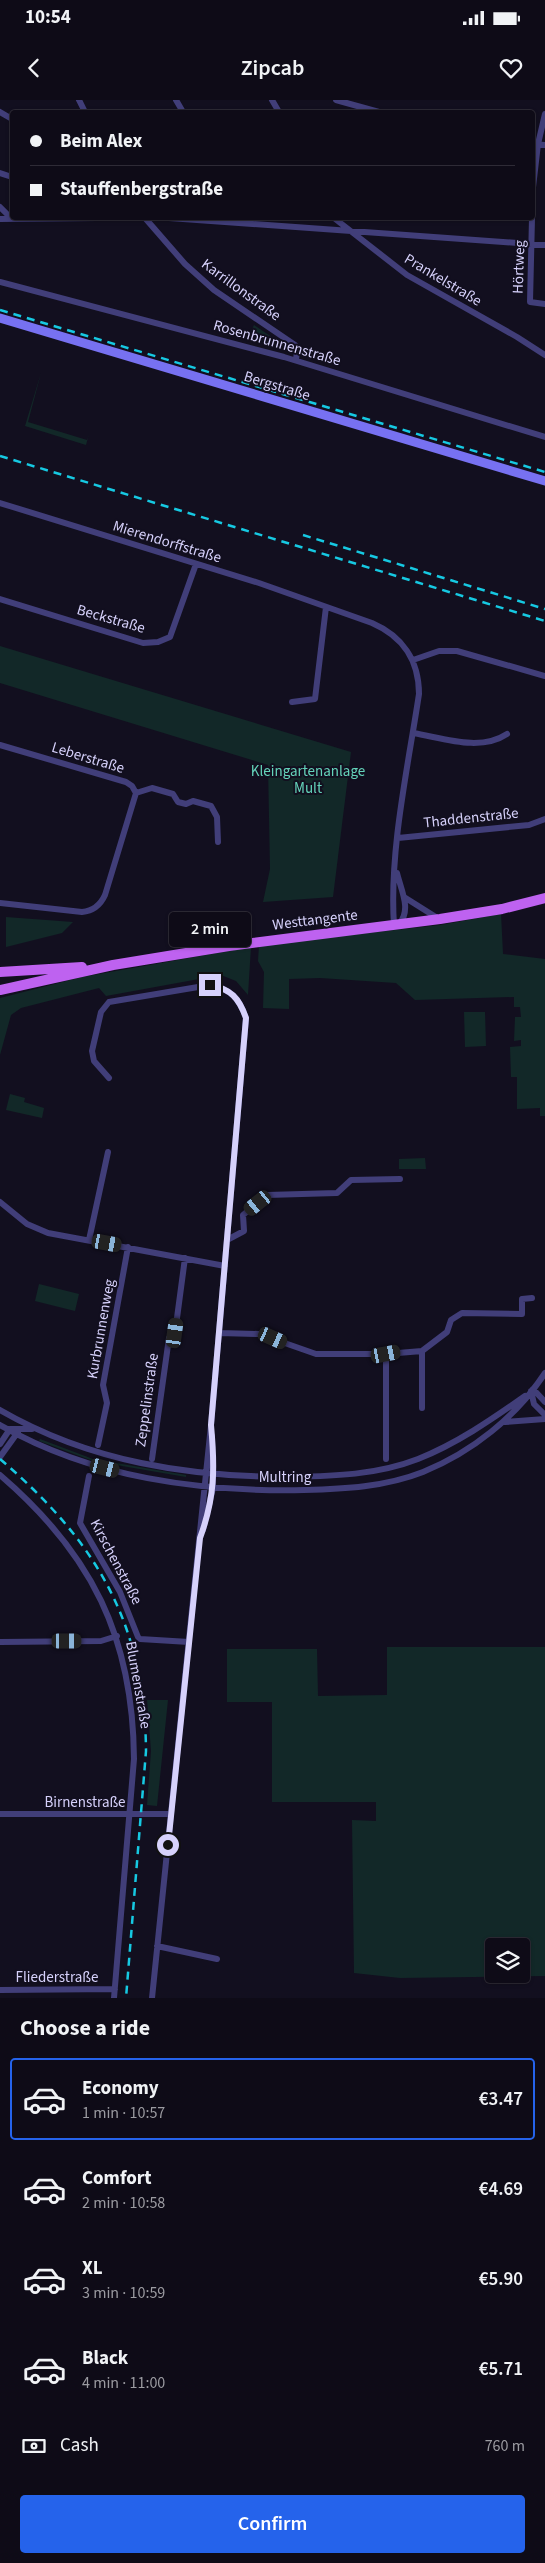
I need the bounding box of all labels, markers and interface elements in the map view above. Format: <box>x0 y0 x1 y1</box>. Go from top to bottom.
text: 10:54 <box>25 4 71 31</box>
text: Zipcab <box>241 52 304 84</box>
icon: back <box>20 54 48 82</box>
icon: heart <box>497 54 525 82</box>
text: Beim Alex <box>60 128 142 155</box>
text: Stauffenbergstraße <box>60 176 223 203</box>
street label: Hörtweg <box>508 239 530 294</box>
street label: Prankelstraße <box>400 249 486 311</box>
street label: Karrillonstraße <box>197 254 285 326</box>
street label: Rosenbrunnenstraße <box>211 315 343 371</box>
street label: Bergstraße <box>241 366 313 406</box>
street label: Mierendorffstraße <box>110 516 224 568</box>
street label: Beckstraße <box>74 599 148 639</box>
street label: Leberstraße <box>49 737 127 779</box>
park label: Kleingartenanlage Mult <box>251 761 365 799</box>
street label: Thaddenstraße <box>422 803 520 833</box>
street label: Westtangente <box>271 904 359 936</box>
callout: 2 min <box>169 912 251 948</box>
text: 2 min <box>191 918 229 940</box>
route end <box>199 974 221 996</box>
car <box>241 1188 274 1218</box>
car <box>90 1233 123 1253</box>
street label: Kurbrunnenweg <box>82 1277 120 1381</box>
car <box>165 1317 184 1349</box>
car <box>256 1325 289 1351</box>
car <box>369 1344 402 1364</box>
street label: Zeppelinstraße <box>130 1352 164 1448</box>
car <box>88 1457 121 1479</box>
street label: Multring <box>259 1467 312 1488</box>
street label: Kirschenstraße <box>85 1516 147 1608</box>
car <box>52 1634 82 1649</box>
street label: Blumenstraße <box>120 1640 156 1730</box>
street label: Birnenstraße <box>44 1792 126 1813</box>
route start <box>157 1834 179 1856</box>
map controls <box>485 1938 530 1983</box>
button: layers <box>485 1938 530 1983</box>
street label: Fliederstraße <box>16 1967 98 1988</box>
text: Choose a ride <box>20 2012 150 2044</box>
text: Economy <box>82 2075 159 2102</box>
icon: car <box>22 2077 67 2122</box>
text: €3.47 <box>479 2086 523 2113</box>
text: 1 min · 10:57 <box>82 2102 165 2124</box>
text: Comfort <box>82 2165 152 2192</box>
icon: car <box>22 2167 67 2212</box>
text: €4.69 <box>479 2176 523 2203</box>
text: 2 min · 10:58 <box>82 2192 165 2214</box>
text: XL <box>82 2255 103 2282</box>
icon: car <box>22 2257 67 2302</box>
text: €5.90 <box>479 2266 523 2293</box>
text: 3 min · 10:59 <box>82 2282 165 2304</box>
text: Black <box>82 2345 128 2372</box>
icon: car <box>22 2347 67 2392</box>
text: €5.71 <box>479 2356 523 2383</box>
text: 4 min · 11:00 <box>82 2372 165 2394</box>
icon: cash <box>20 2432 48 2460</box>
text: Cash <box>60 2432 99 2459</box>
text: 760 m <box>485 2435 525 2457</box>
button: Confirm <box>20 2495 525 2553</box>

